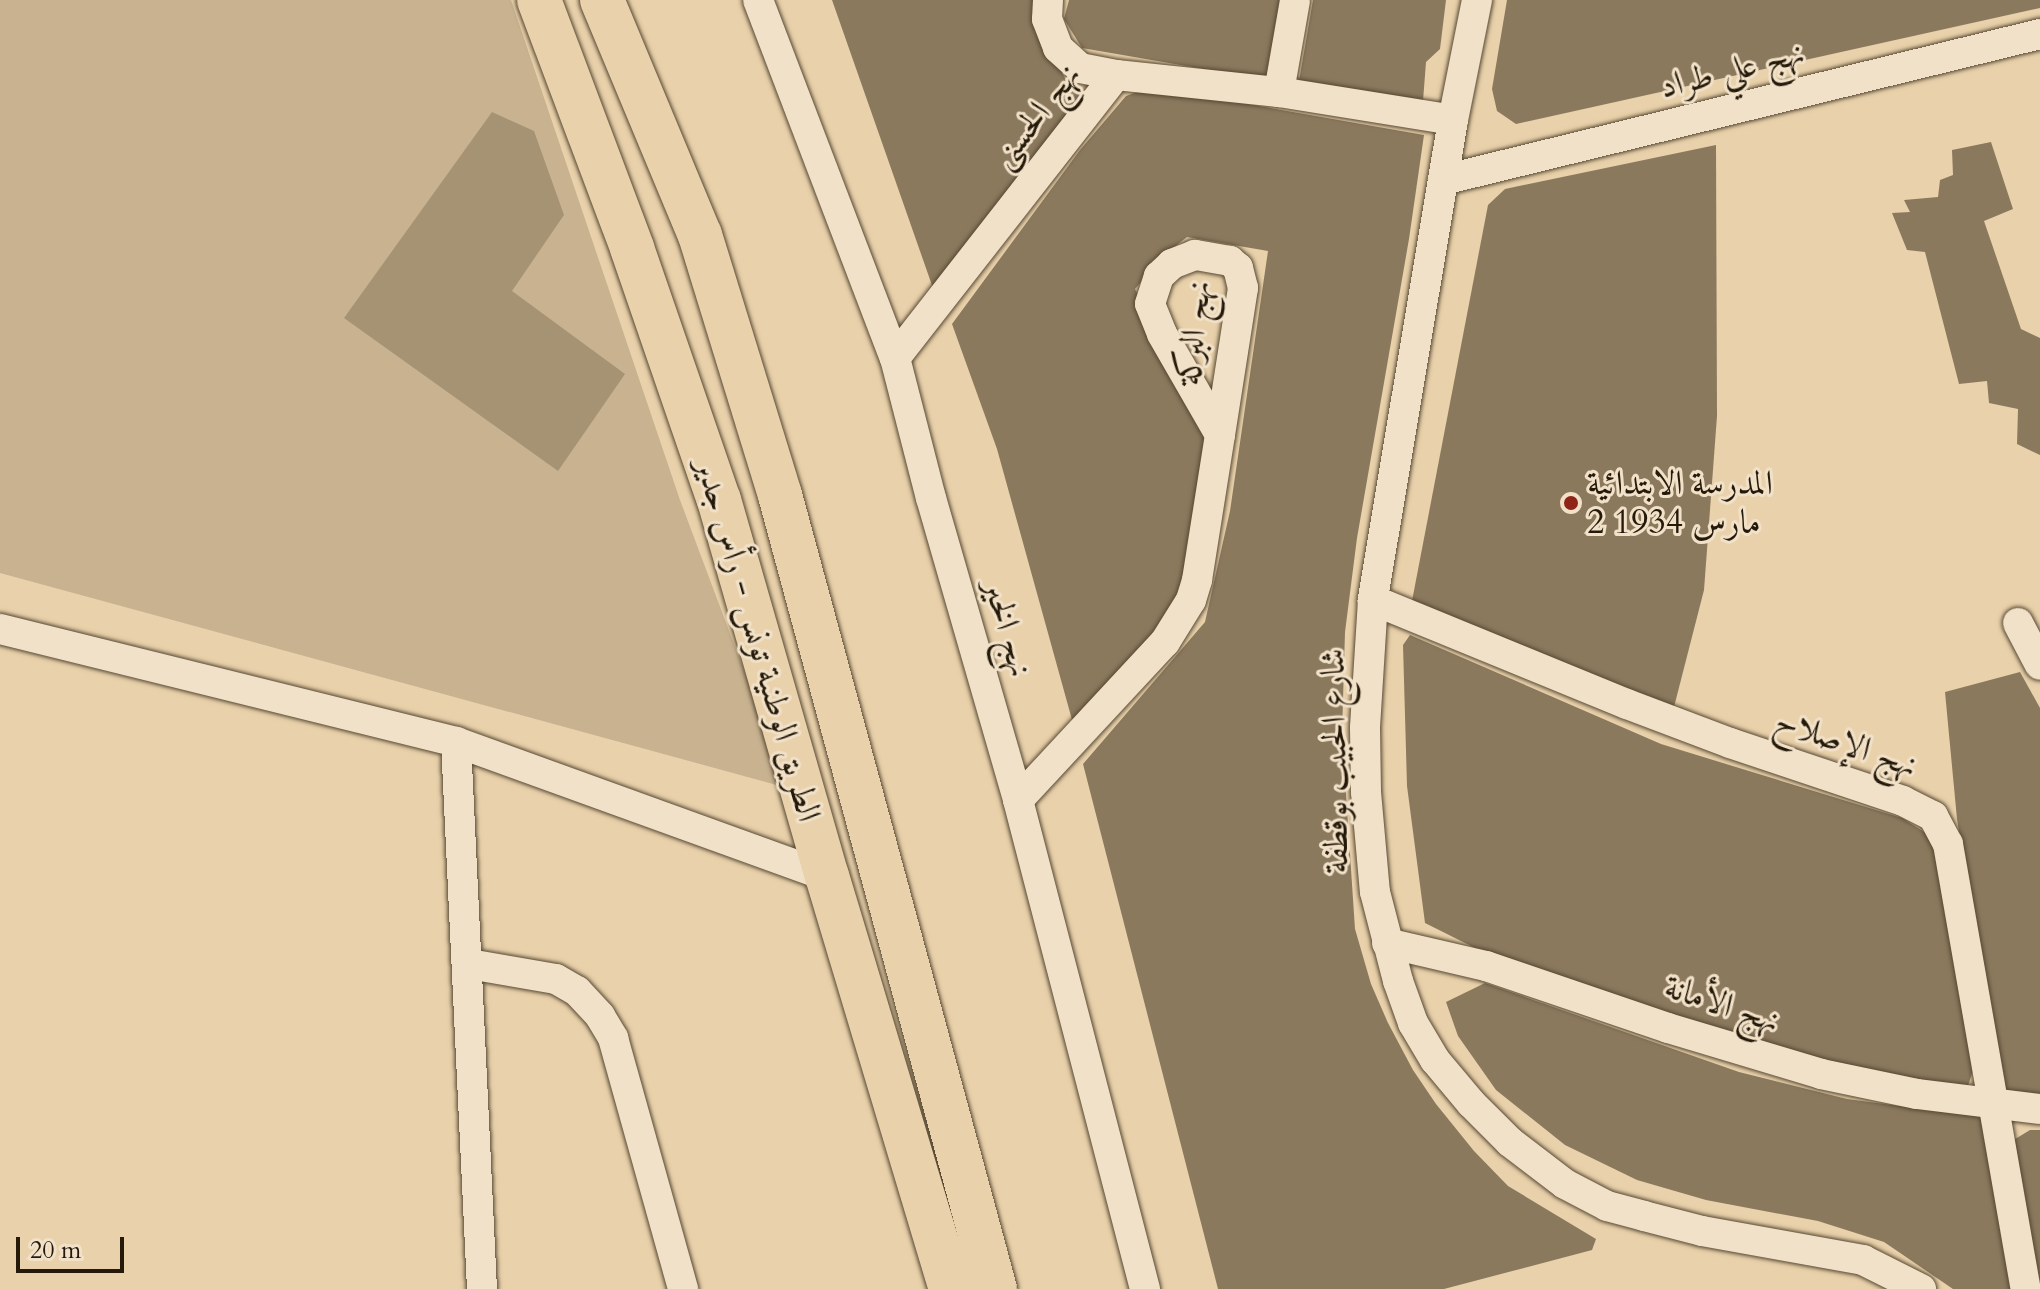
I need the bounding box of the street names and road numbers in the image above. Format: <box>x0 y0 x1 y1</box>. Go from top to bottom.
street label: نهج علي طراد <box>1656 32 1808 108</box>
street label: نهج الحسنى <box>982 55 1090 177</box>
street label: نهج البركة <box>1168 279 1220 387</box>
street label: الطريق الوطنية تونس - رأس جدير <box>687 454 829 826</box>
street label: نهج الخير <box>975 575 1041 681</box>
street label: شارع الحبيب بوقطفة <box>1313 648 1357 874</box>
street label: نهج الإصلاح <box>1769 700 1923 786</box>
street label: نهج الأمانة <box>1659 966 1785 1042</box>

